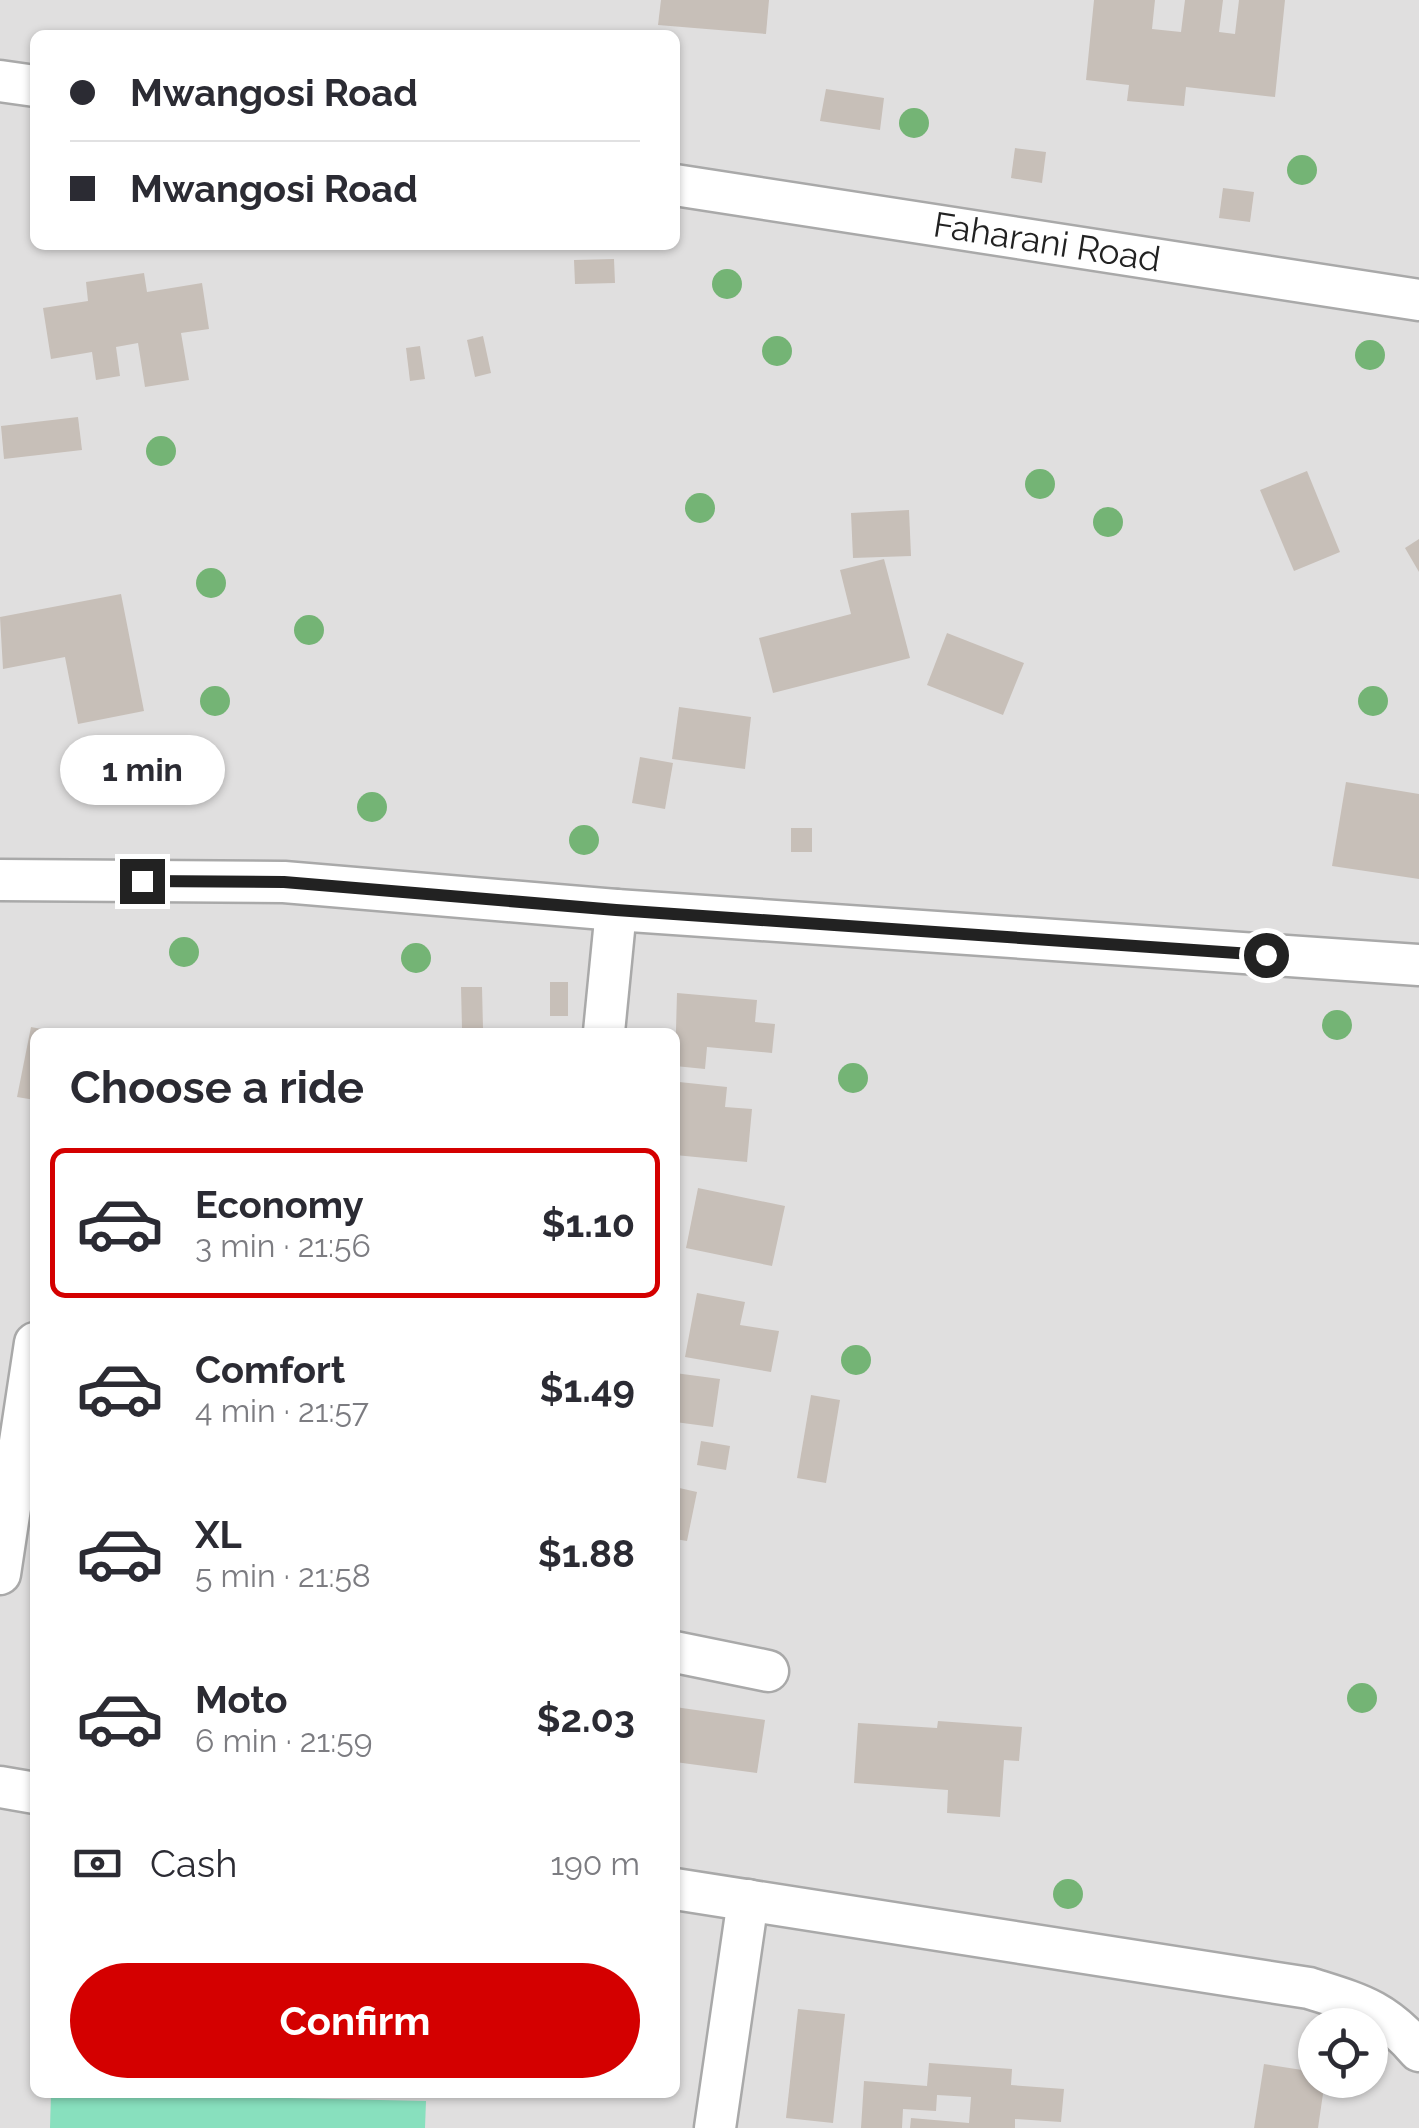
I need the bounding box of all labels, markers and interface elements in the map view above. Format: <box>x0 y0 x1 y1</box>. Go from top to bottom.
text: Mwangosi Road <box>130 70 418 115</box>
text: Mwangosi Road <box>130 166 418 211</box>
street label: Faharani Road <box>931 203 1163 280</box>
callout: 1 min <box>59 736 224 806</box>
text: 1 min <box>102 751 183 788</box>
route end <box>120 859 165 904</box>
route start <box>1244 933 1289 978</box>
text: Choose a ride <box>70 1061 364 1114</box>
icon: car <box>75 1178 165 1268</box>
text: Economy <box>195 1182 364 1227</box>
text: $1.10 <box>541 1201 635 1246</box>
text: 3 min · 21:56 <box>195 1227 371 1264</box>
icon: car <box>75 1343 165 1433</box>
text: Comfort <box>195 1347 345 1392</box>
text: $1.49 <box>540 1366 635 1411</box>
text: 4 min · 21:57 <box>195 1392 369 1429</box>
icon: car <box>75 1508 165 1598</box>
text: XL <box>195 1512 242 1557</box>
text: $1.88 <box>538 1531 635 1576</box>
text: 5 min · 21:58 <box>195 1557 371 1594</box>
icon: car <box>75 1673 165 1763</box>
text: Moto <box>195 1677 288 1722</box>
text: $2.03 <box>536 1696 635 1741</box>
text: 6 min · 21:59 <box>195 1722 372 1759</box>
icon: cash <box>70 1836 125 1891</box>
text: Cash <box>150 1841 237 1886</box>
text: 190 m <box>550 1845 640 1882</box>
button: Confirm <box>70 1963 640 2078</box>
map controls <box>1298 2008 1388 2098</box>
button: locate <box>1298 2008 1388 2098</box>

